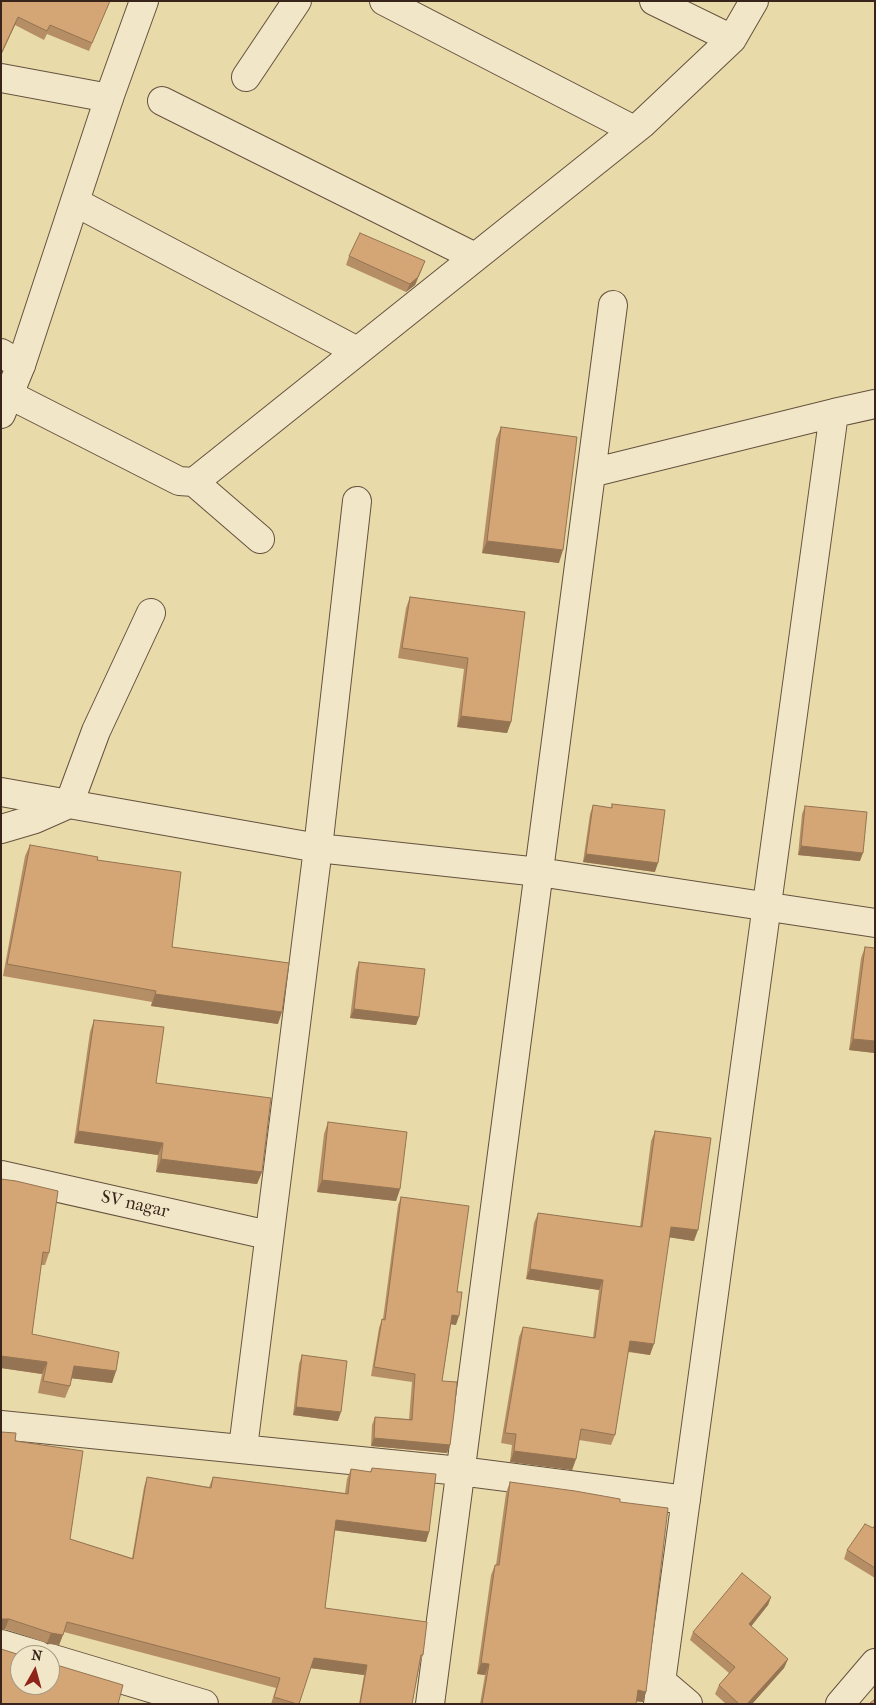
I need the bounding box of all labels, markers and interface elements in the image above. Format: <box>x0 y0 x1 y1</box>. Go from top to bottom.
street label: SV nagar <box>99 1187 171 1223</box>
north arrow <box>10 1645 60 1695</box>
text: N <box>30 1647 43 1665</box>

